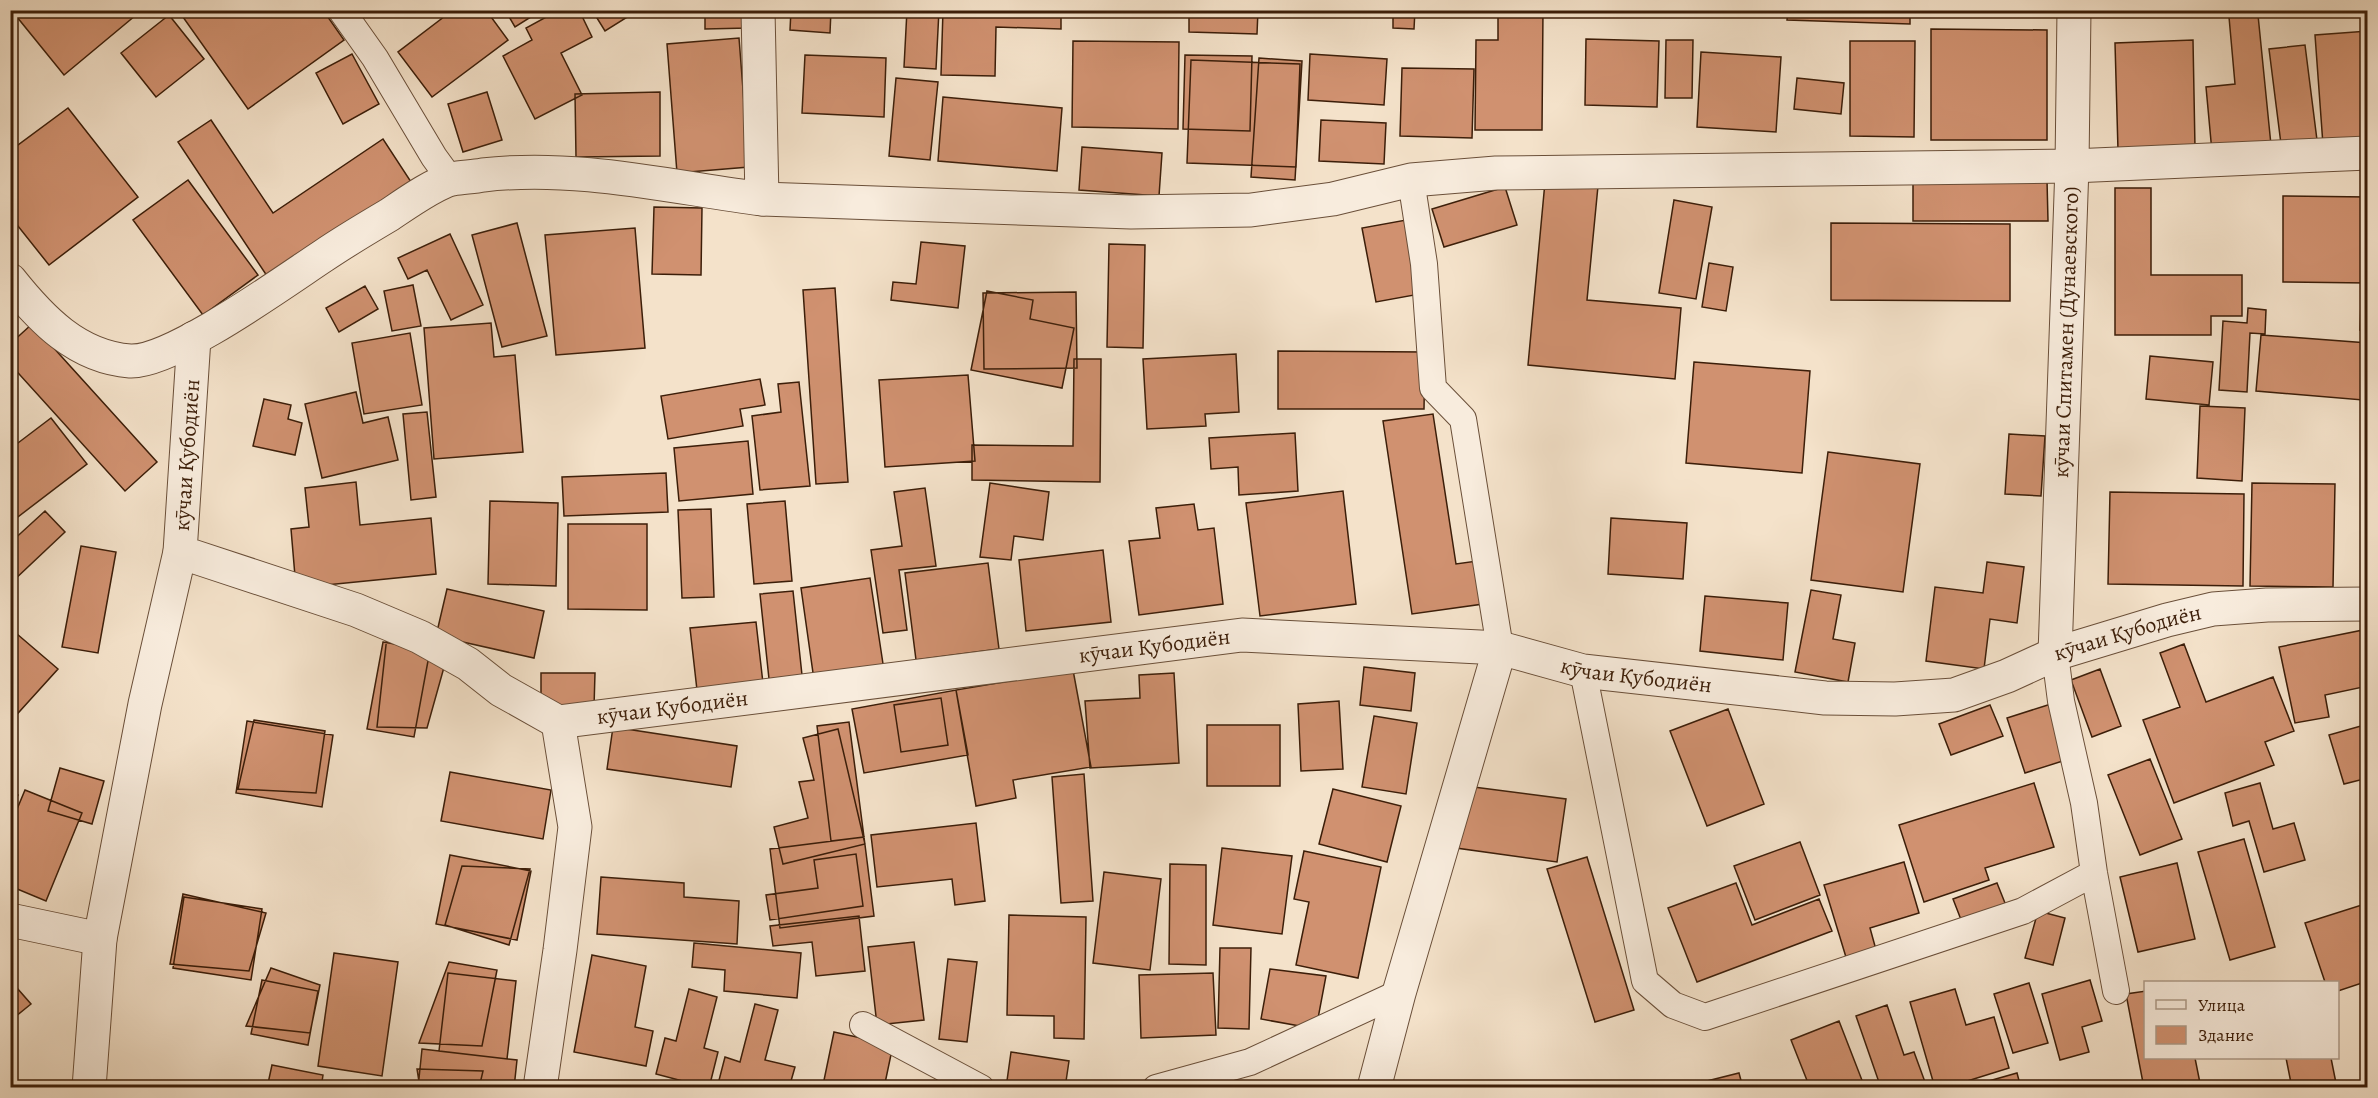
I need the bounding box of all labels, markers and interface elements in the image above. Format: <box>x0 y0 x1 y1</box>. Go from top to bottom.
street label: кӯчаи Спитамен (Дунаевского) <box>2046 186 2086 478</box>
street label: кӯчаи Қубодиён <box>167 378 207 532</box>
street label: кӯчаи Қубодиён <box>2050 597 2204 669</box>
street label: кӯчаи Қубодиён <box>1077 622 1232 671</box>
street label: кӯчаи Қубодиён <box>1557 650 1713 700</box>
street label: кӯчаи Қубодиён <box>595 683 750 732</box>
legend <box>2144 981 2339 1059</box>
text: Улица <box>2198 993 2246 1017</box>
text: Здание <box>2198 1023 2254 1047</box>

